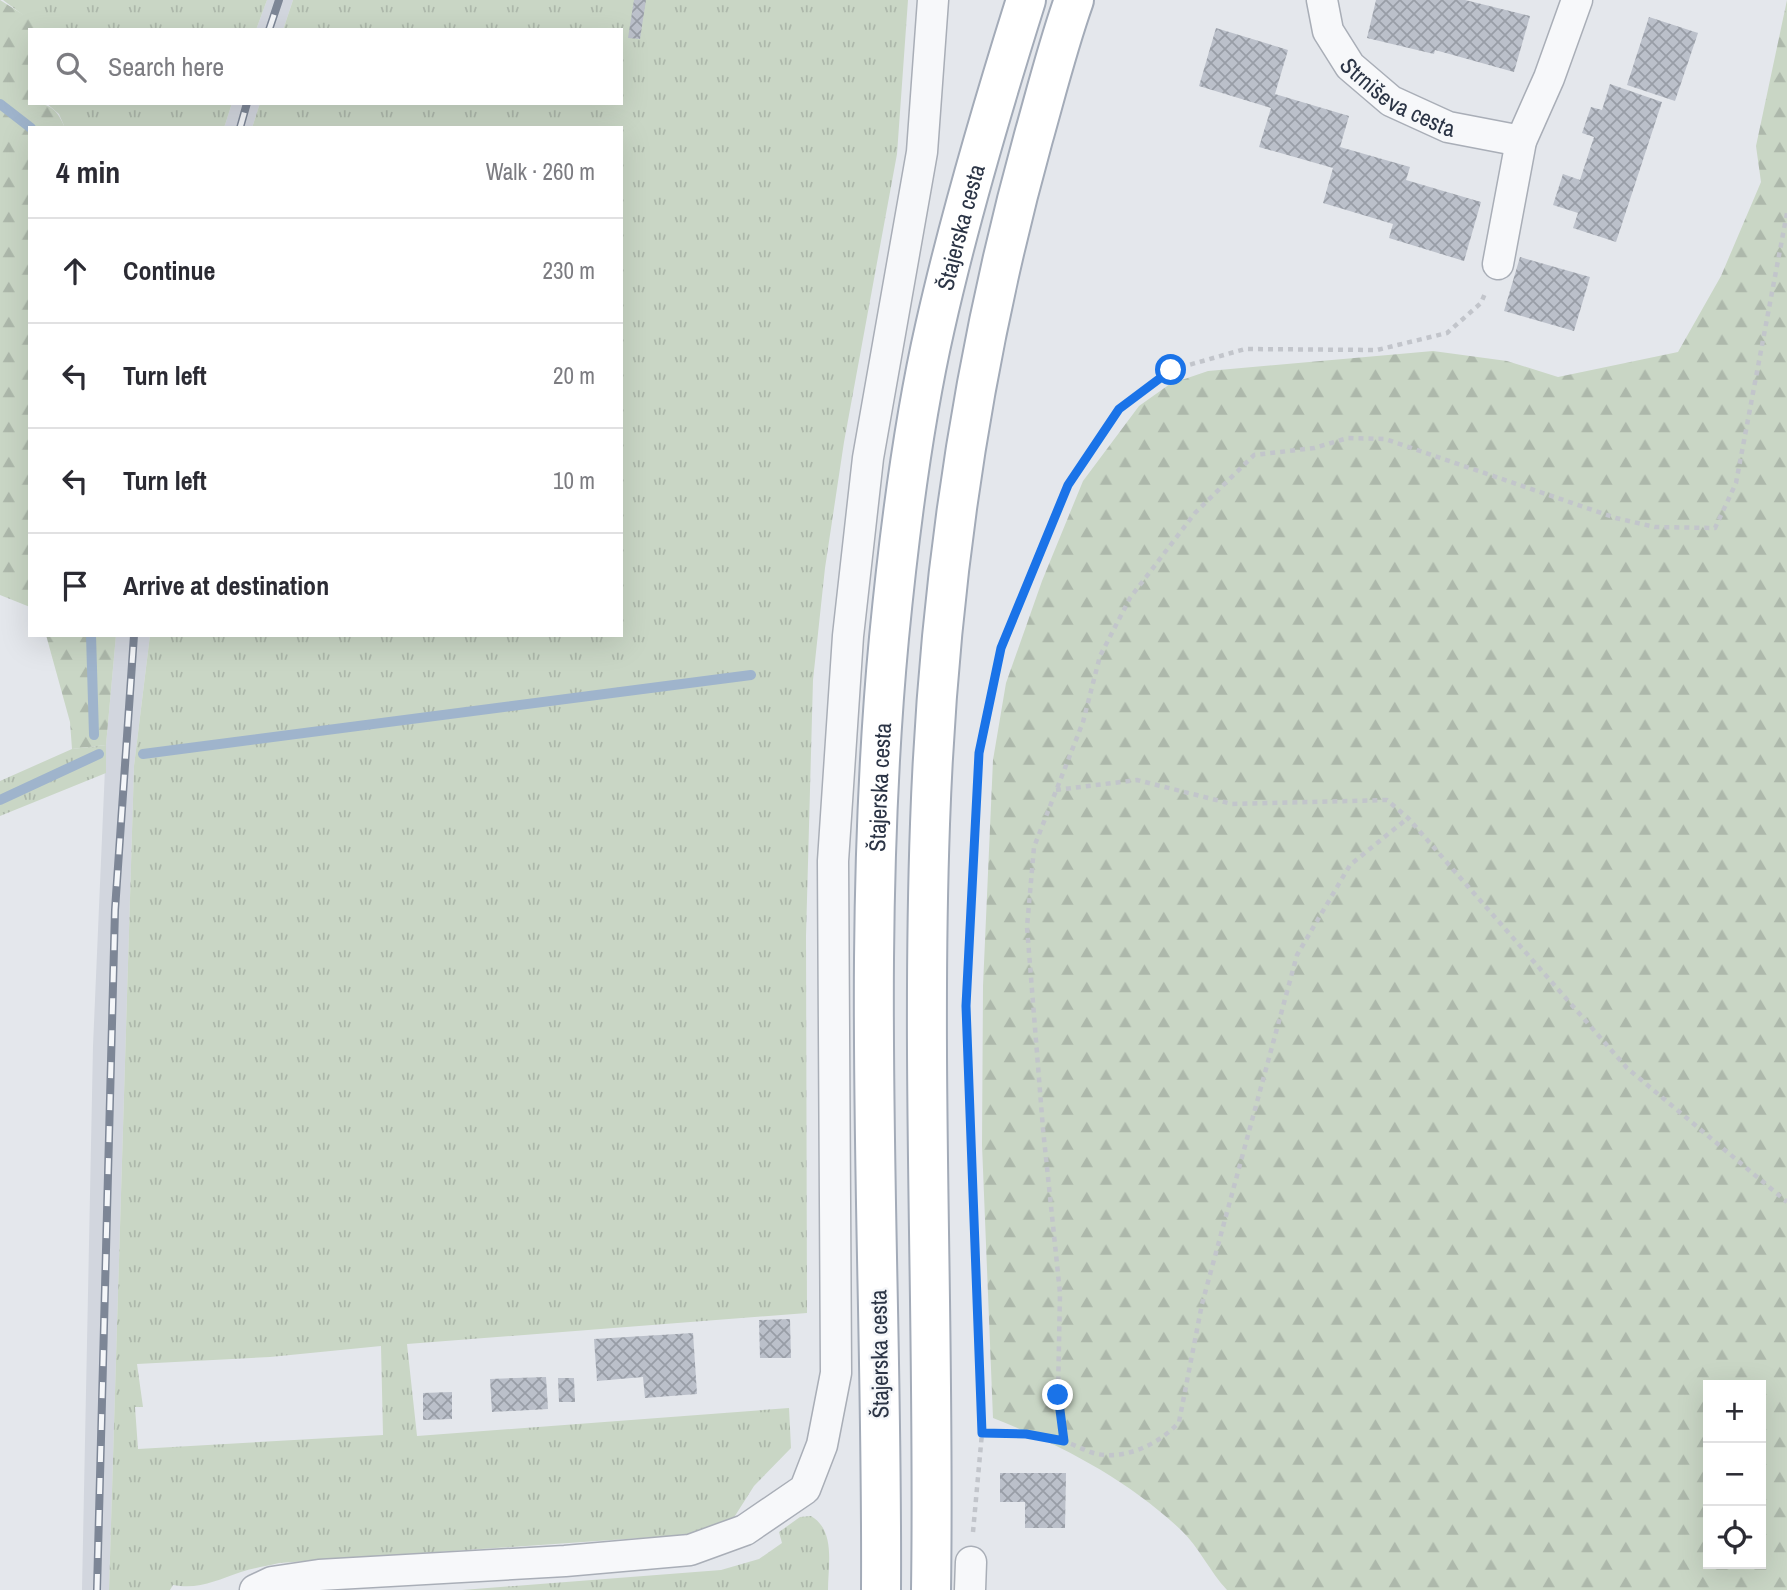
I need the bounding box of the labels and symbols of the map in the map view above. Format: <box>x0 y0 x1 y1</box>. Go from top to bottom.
street label: Strniševa cesta <box>1333 52 1458 144</box>
street label: Štajerska cesta <box>929 160 992 293</box>
route start <box>1155 354 1186 385</box>
street label: Štajerska cesta <box>861 721 898 852</box>
street label: Štajerska cesta <box>862 1289 896 1419</box>
route end <box>1042 1379 1073 1410</box>

